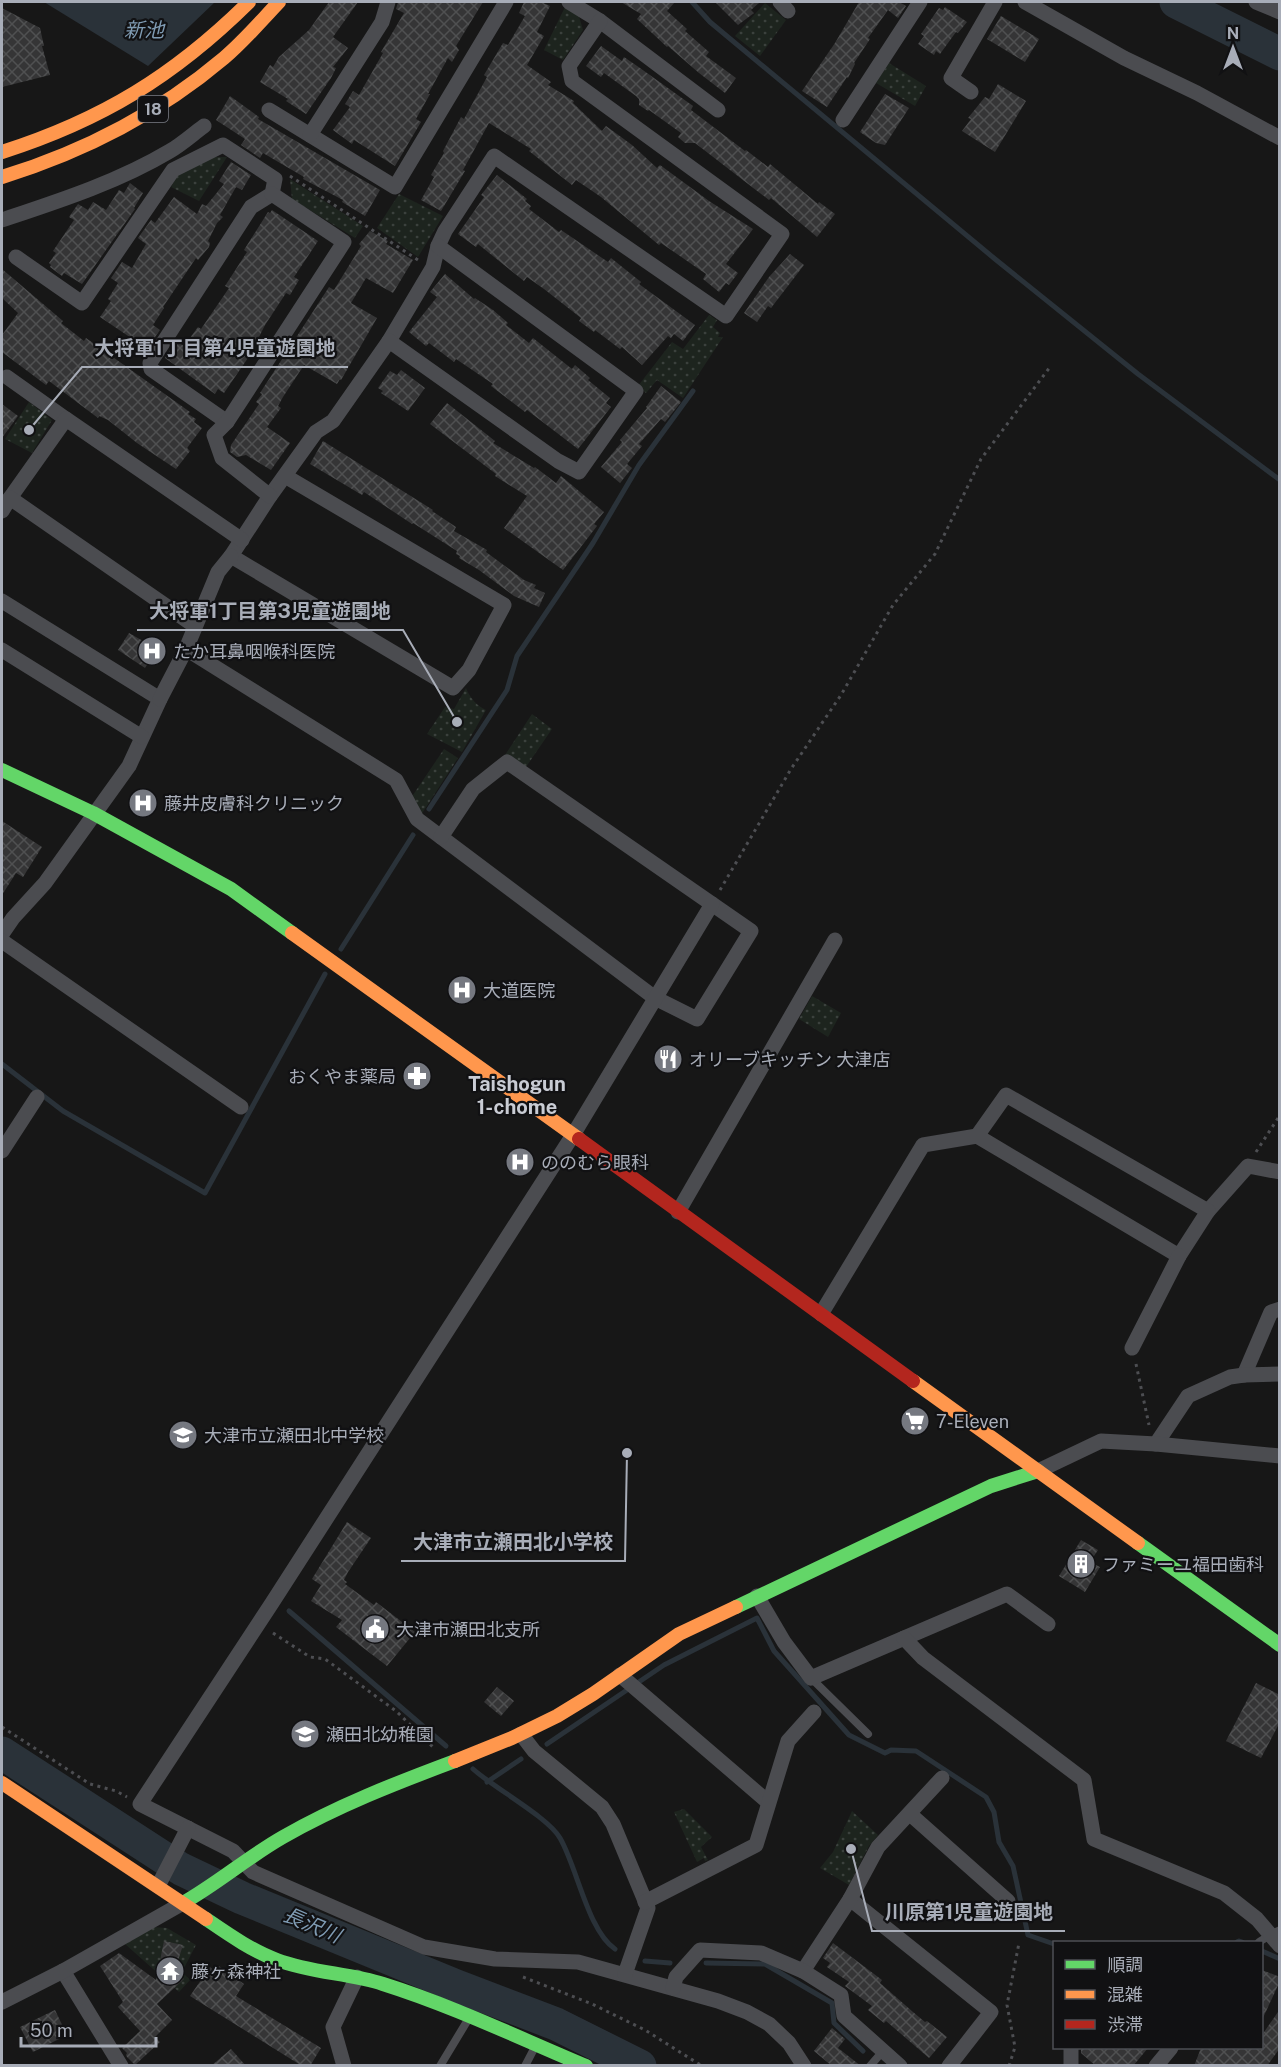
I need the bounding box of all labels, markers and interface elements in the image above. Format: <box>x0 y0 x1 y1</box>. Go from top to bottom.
water label: 新池 <box>124 18 166 42</box>
north arrow <box>1203 18 1263 78</box>
text: N <box>1227 24 1239 43</box>
road number: 18 <box>138 96 168 122</box>
callout: 大将軍1丁目第4児童遊園地 <box>82 329 348 367</box>
text: 大将軍1丁目第4児童遊園地 <box>94 336 336 360</box>
callout: 大将軍1丁目第3児童遊園地 <box>137 592 403 630</box>
text: 大将軍1丁目第3児童遊園地 <box>149 599 391 623</box>
hospital icon: たか耳鼻咽喉科医院 <box>136 635 168 667</box>
place label: たか耳鼻咽喉科医院 <box>173 641 335 662</box>
hospital icon: 藤井皮膚科クリニック <box>127 787 159 819</box>
place label: 藤井皮膚科クリニック <box>164 793 344 814</box>
hospital icon: 大道医院 <box>446 974 478 1006</box>
place label: 大道医院 <box>483 980 555 1001</box>
restaurant icon: オリーブキッチン 大津店 <box>652 1043 684 1075</box>
place label: オリーブキッチン 大津店 <box>689 1049 890 1070</box>
pharmacy icon: おくやま薬局 <box>401 1060 433 1092</box>
place label: おくやま薬局 <box>288 1066 396 1087</box>
district label: Taishogun 1-chome <box>468 1072 566 1119</box>
hospital icon: ののむら眼科 <box>504 1146 536 1178</box>
place label: ののむら眼科 <box>541 1152 649 1173</box>
supermarket icon: 7-Eleven <box>899 1405 931 1437</box>
place label: 7-Eleven <box>936 1411 1009 1432</box>
school or university icon: 大津市立瀬田北中学校 <box>167 1419 199 1451</box>
place label: 大津市立瀬田北中学校 <box>204 1425 384 1446</box>
callout: 大津市立瀬田北小学校 <box>401 1523 625 1561</box>
text: 大津市立瀬田北小学校 <box>413 1530 613 1554</box>
building icon: ファミーユ福田歯科 <box>1065 1548 1097 1580</box>
place label: ファミーユ福田歯科 <box>1102 1554 1264 1575</box>
public building icon: 大津市瀬田北支所 <box>359 1613 391 1645</box>
place label: 大津市瀬田北支所 <box>396 1619 540 1640</box>
school or university icon: 瀬田北幼稚園 <box>289 1718 321 1750</box>
place label: 瀬田北幼稚園 <box>326 1724 434 1745</box>
callout: 川原第1児童遊園地 <box>872 1893 1065 1931</box>
text: 川原第1児童遊園地 <box>885 1900 1053 1924</box>
water label: 長沢川 <box>280 1902 346 1949</box>
legend <box>1053 1941 1263 2049</box>
text: 順調 <box>1107 1954 1143 1975</box>
temple icon: 藤ヶ森神社 <box>154 1955 186 1987</box>
place label: 藤ヶ森神社 <box>191 1961 281 1982</box>
text: 混雑 <box>1107 1984 1143 2005</box>
scale bar <box>21 2010 156 2048</box>
text: 渋滞 <box>1107 2014 1143 2035</box>
text: 50 m <box>30 2020 73 2041</box>

